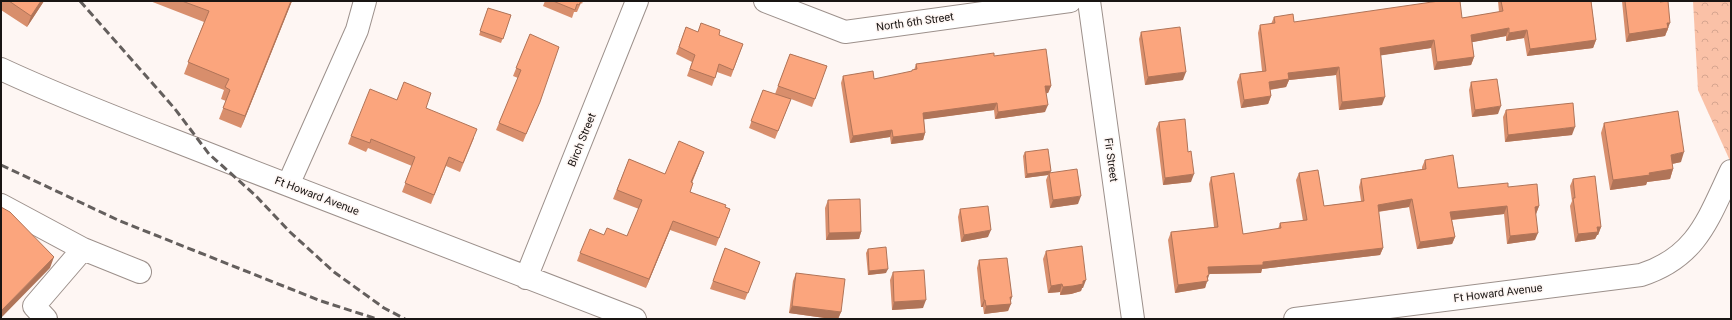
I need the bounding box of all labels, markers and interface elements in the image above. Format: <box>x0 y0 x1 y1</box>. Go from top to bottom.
street label: North 6th Street <box>875 10 955 34</box>
street label: Birch Street <box>565 111 599 169</box>
street label: Fir Street <box>1101 137 1121 183</box>
street label: Ft Howard Avenue <box>273 174 361 218</box>
street label: Ft Howard Avenue <box>1453 281 1543 305</box>

